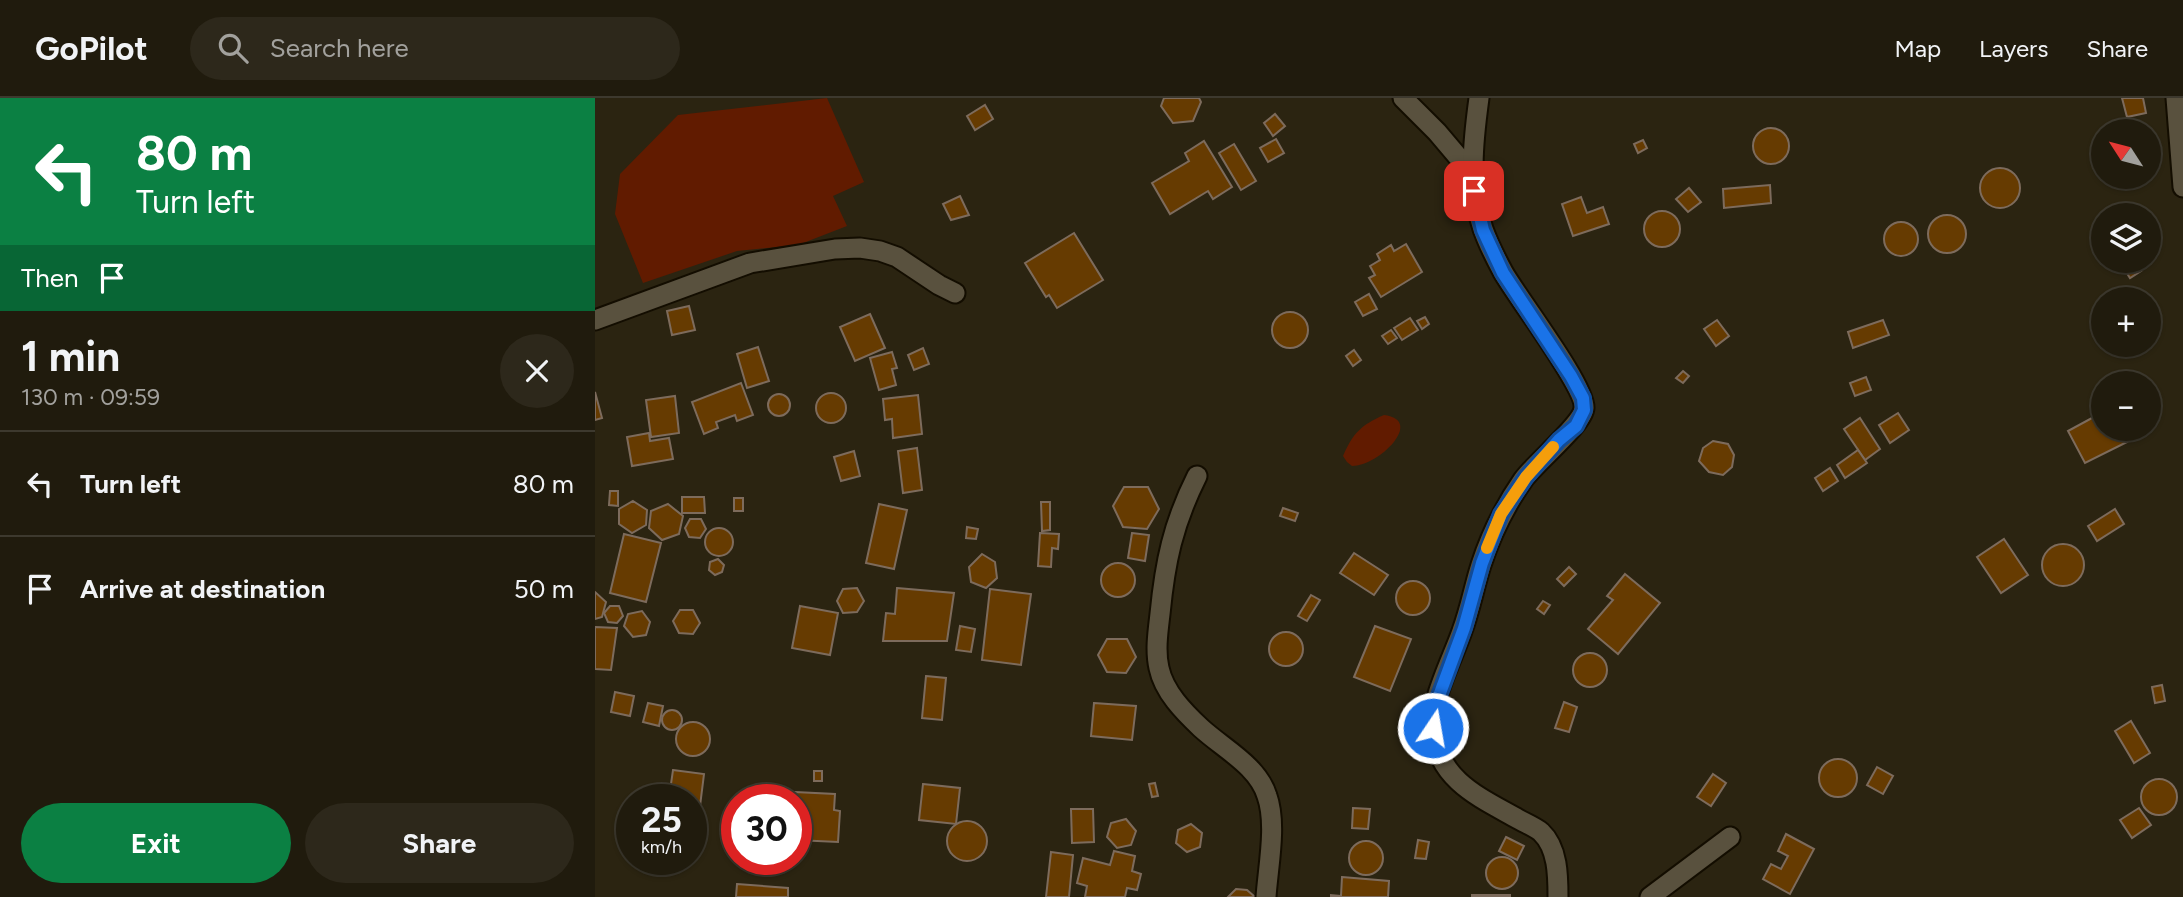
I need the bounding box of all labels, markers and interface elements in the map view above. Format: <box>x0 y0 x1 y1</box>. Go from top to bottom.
search box <box>190 17 680 80</box>
text: GoPilot <box>35 29 148 68</box>
icon: search <box>214 29 252 67</box>
text: Search here <box>270 32 409 64</box>
text: Map <box>1894 34 1941 63</box>
text: Layers <box>1979 34 2048 63</box>
text: Share <box>2086 34 2148 63</box>
north arrow <box>2091 119 2161 189</box>
map controls <box>2091 119 2161 441</box>
text: 80 m <box>136 123 252 182</box>
icon: left <box>21 126 112 217</box>
pin <box>1444 161 1504 221</box>
icon: arrive <box>1455 172 1493 210</box>
text: Turn left <box>136 183 255 221</box>
button: layers <box>2091 203 2161 273</box>
icon: arrive <box>93 259 131 297</box>
text: Then <box>21 262 79 294</box>
button: + <box>2091 287 2161 357</box>
text: 1 min <box>21 331 120 382</box>
button: close <box>500 334 574 408</box>
button: − <box>2091 371 2161 441</box>
text: 130 m · 09:59 <box>21 383 160 411</box>
icon: left <box>21 465 59 503</box>
text: Turn left <box>80 468 181 500</box>
text: 80 m <box>513 468 574 500</box>
icon: arrive <box>21 570 59 608</box>
text: Arrive at destination <box>80 573 325 605</box>
text: 50 m <box>514 573 574 605</box>
position arrow <box>1396 691 1470 765</box>
speed limit sign: 30 <box>721 784 812 875</box>
text: 25 <box>641 799 682 841</box>
button: Exit <box>21 803 291 883</box>
button: Share <box>305 803 574 883</box>
text: km/h <box>641 836 682 858</box>

